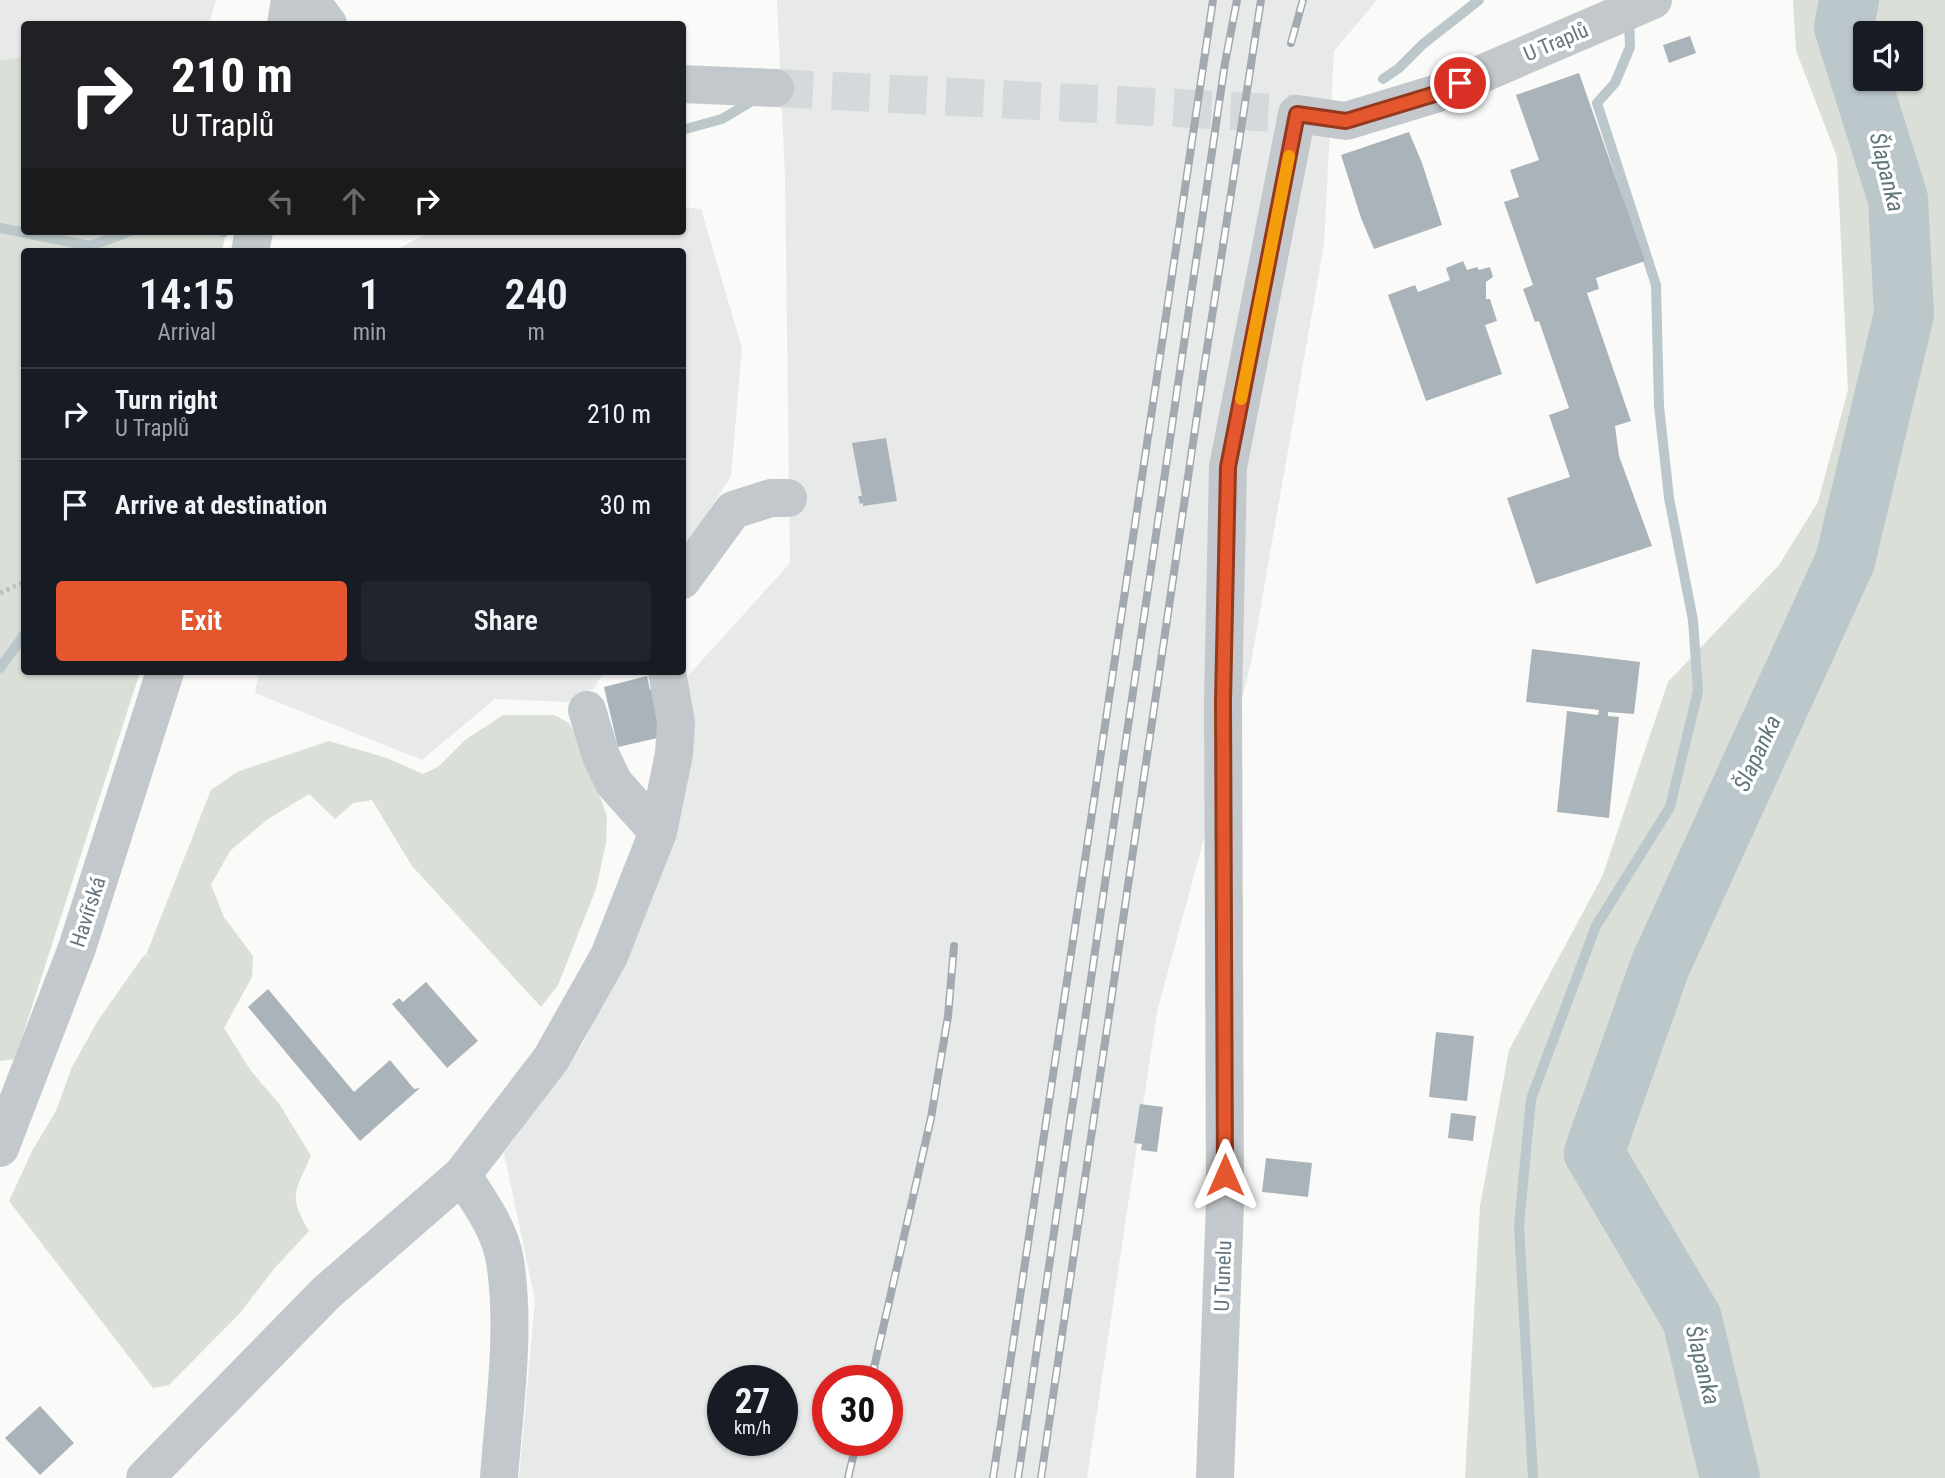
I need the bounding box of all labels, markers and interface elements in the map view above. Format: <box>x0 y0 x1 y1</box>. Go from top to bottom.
street label: U Traplů <box>1520 18 1592 66</box>
map controls <box>1853 21 1923 91</box>
button: sound <box>1853 21 1923 91</box>
text: 210 m <box>171 47 293 104</box>
icon: right <box>56 49 147 140</box>
pin <box>1430 53 1490 113</box>
icon: arrive <box>1441 64 1479 102</box>
text: U Traplů <box>171 106 274 144</box>
water label: Šlapanka <box>1864 129 1911 215</box>
icon: left <box>262 182 300 220</box>
icon: ahead <box>335 182 373 220</box>
icon: right <box>408 182 446 220</box>
text: 14:15 <box>139 270 235 319</box>
text: 1 <box>359 270 380 319</box>
text: 240 <box>505 270 568 319</box>
text: Arrival <box>158 319 216 346</box>
text: min <box>353 319 386 346</box>
text: m <box>528 319 545 346</box>
text: Turn right <box>115 385 217 415</box>
icon: right <box>56 395 94 433</box>
text: 210 m <box>587 399 651 429</box>
text: U Traplů <box>115 415 189 442</box>
icon: arrive <box>56 486 94 524</box>
text: Arrive at destination <box>115 490 327 520</box>
text: 30 m <box>600 490 651 520</box>
button: Exit <box>56 581 347 661</box>
button: Share <box>361 581 651 661</box>
water label: Šlapanka <box>1726 710 1787 795</box>
street label: Havířská <box>65 874 111 950</box>
position arrow <box>1188 1138 1262 1212</box>
street label: U Tunelu <box>1210 1240 1236 1312</box>
water label: Šlapanka <box>1680 1322 1727 1408</box>
speed limit sign: 30 <box>812 1365 903 1456</box>
text: 27 <box>735 1381 770 1422</box>
text: km/h <box>734 1417 771 1438</box>

